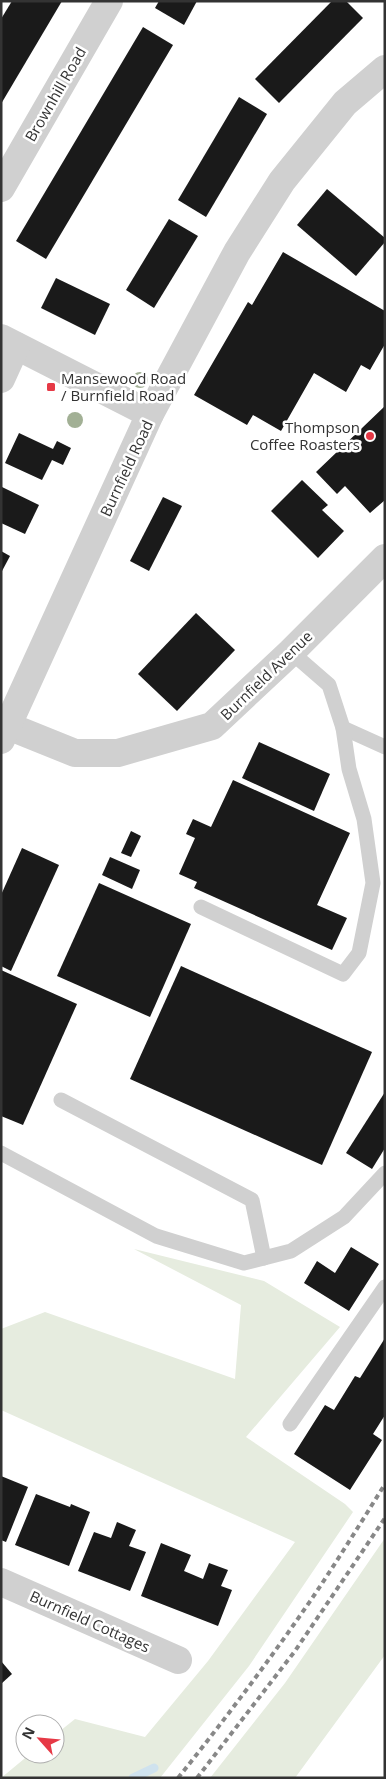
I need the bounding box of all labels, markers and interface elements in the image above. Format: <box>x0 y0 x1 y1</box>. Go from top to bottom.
street label: Brownhill Road <box>20 43 90 145</box>
place label: Mansewood Road / Burnfield Road <box>61 368 186 405</box>
marker: Mansewood Road / Burnfield Road <box>45 381 57 393</box>
street label: Burnfield Road <box>95 417 157 519</box>
place label: Thompson Coffee Roasters <box>250 417 360 454</box>
marker: Thompson Coffee Roasters <box>364 430 376 442</box>
street label: Burnfield Avenue <box>216 626 316 724</box>
street label: Burnfield Cottages <box>27 1586 153 1656</box>
north arrow <box>15 1714 65 1764</box>
text: N <box>17 1723 39 1742</box>

